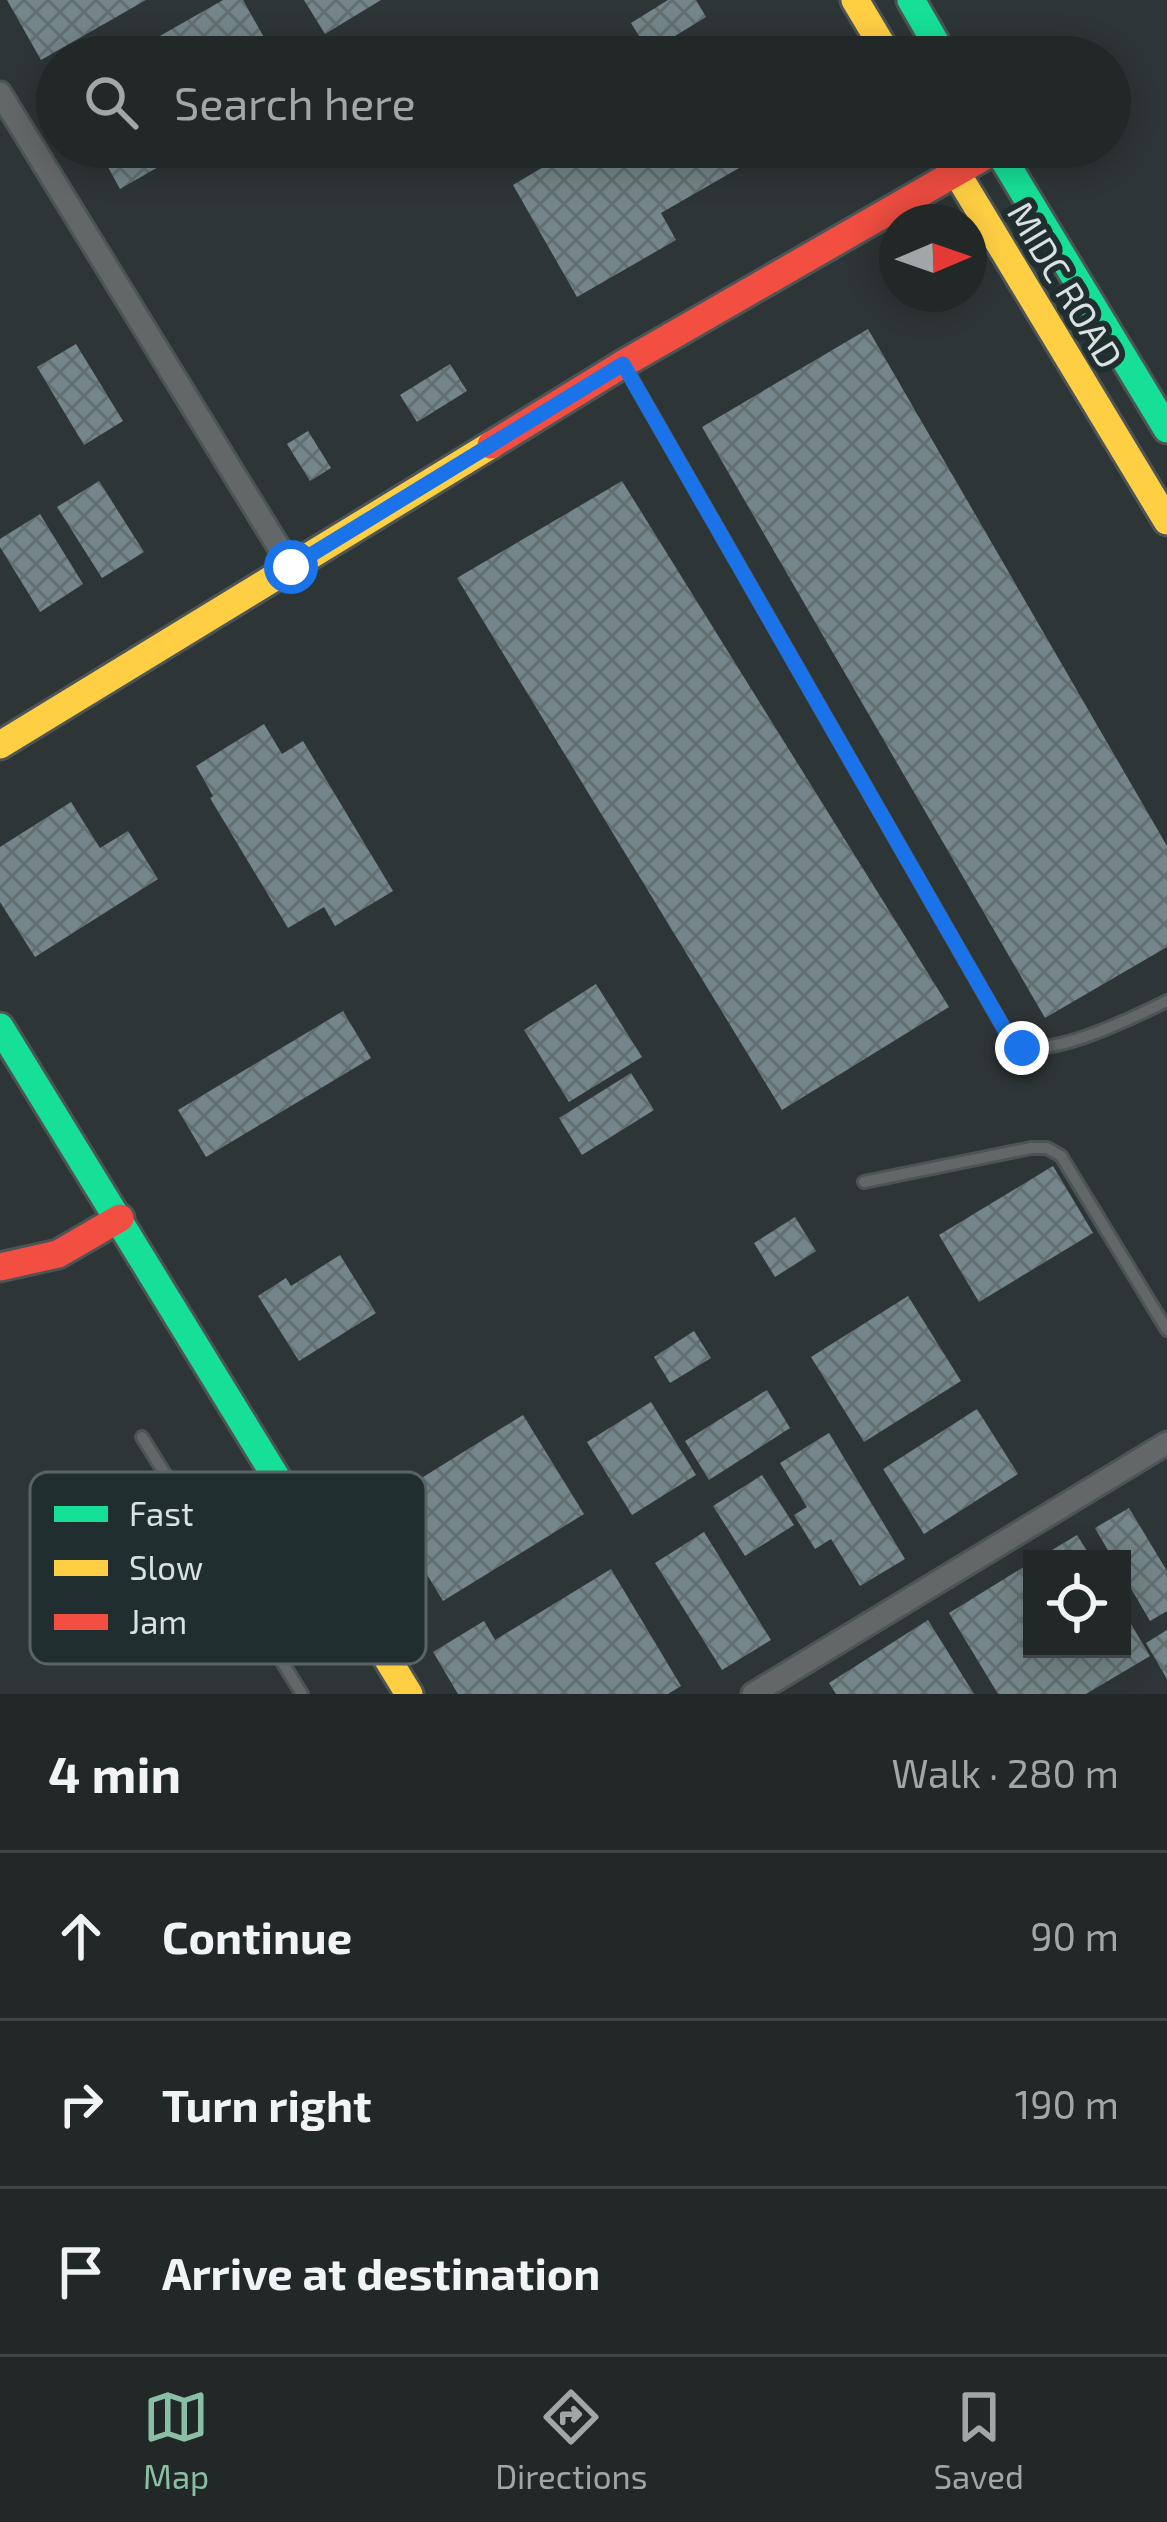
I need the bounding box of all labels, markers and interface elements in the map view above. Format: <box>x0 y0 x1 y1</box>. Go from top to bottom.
search box <box>36 36 1131 168</box>
icon: search <box>78 69 144 135</box>
text: Search here <box>174 75 416 129</box>
street label: MIDC ROAD <box>1000 193 1133 375</box>
north arrow <box>879 204 987 312</box>
route start <box>264 540 318 594</box>
route end <box>995 1021 1049 1075</box>
legend <box>30 1472 426 1664</box>
text: Fast <box>129 1493 193 1533</box>
text: Slow <box>129 1547 203 1587</box>
map controls <box>1023 1550 1131 1658</box>
button: locate <box>1023 1550 1131 1658</box>
text: Jam <box>129 1601 187 1641</box>
text: 4 min <box>48 1742 181 1803</box>
text: Walk · 280 m <box>891 1749 1119 1796</box>
icon: ahead <box>48 1903 114 1969</box>
text: Continue <box>162 1909 352 1963</box>
text: 90 m <box>1030 1912 1119 1959</box>
icon: right <box>48 2071 114 2137</box>
text: Turn right <box>162 2077 371 2131</box>
text: 190 m <box>1015 2080 1119 2127</box>
icon: arrive <box>48 2239 114 2305</box>
text: Arrive at destination <box>162 2245 600 2299</box>
tab: Map <box>143 2384 209 2496</box>
tab: Directions <box>495 2384 647 2496</box>
tab: Saved <box>933 2384 1024 2496</box>

